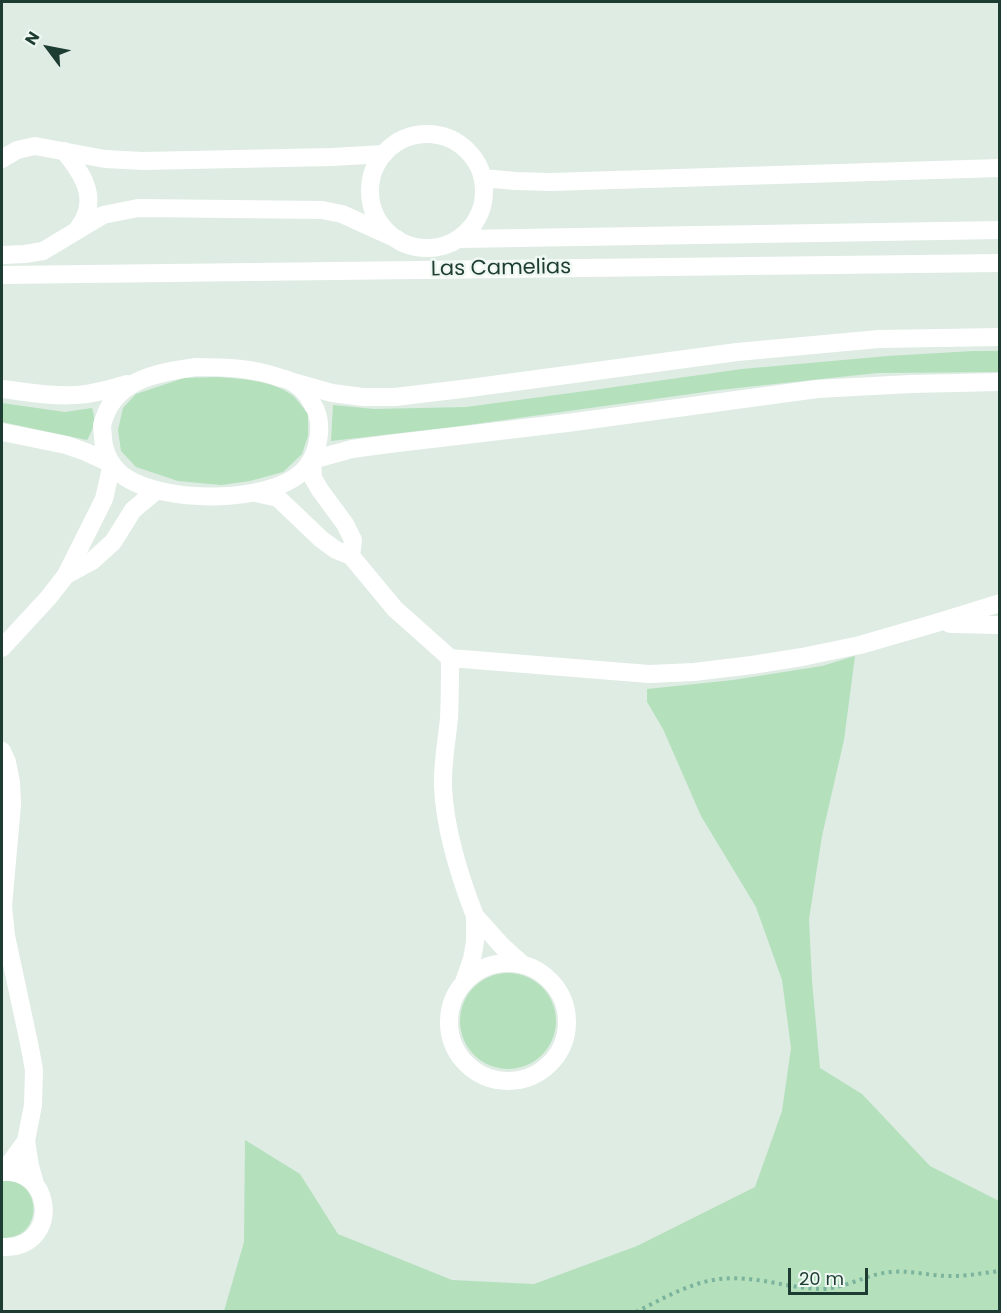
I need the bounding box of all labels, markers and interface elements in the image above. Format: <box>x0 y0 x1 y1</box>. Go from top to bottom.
north arrow <box>18 18 78 78</box>
text: N <box>19 27 45 49</box>
street label: Las Camelias <box>431 255 571 283</box>
scale bar <box>791 1256 870 1294</box>
text: 20 m <box>799 1266 844 1291</box>

